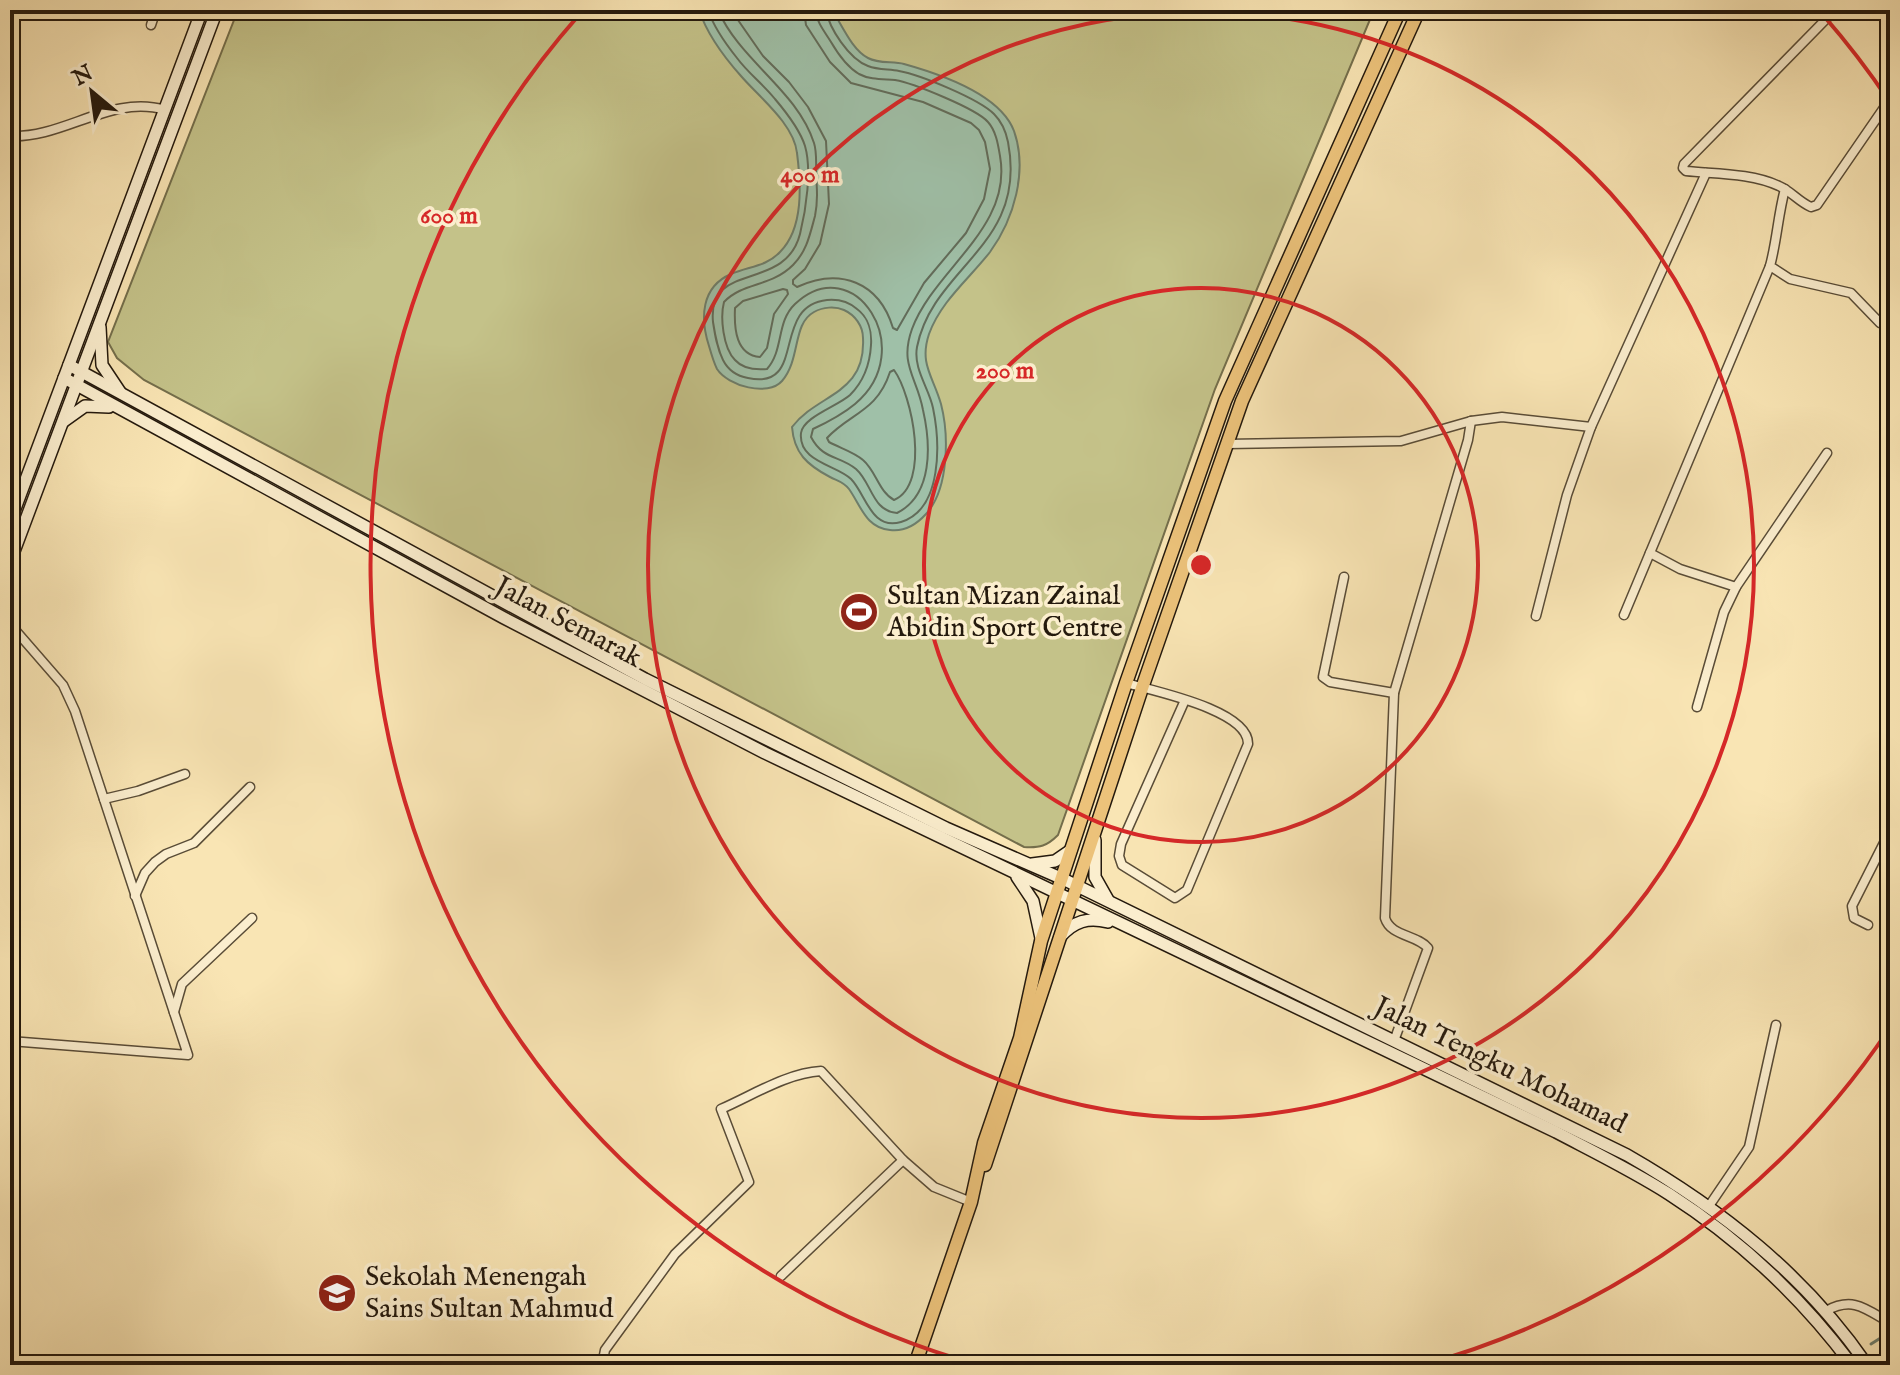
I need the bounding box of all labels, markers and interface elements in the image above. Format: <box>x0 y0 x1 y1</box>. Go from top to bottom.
north arrow <box>52 52 132 132</box>
text: N <box>67 59 98 94</box>
text: 400 m <box>780 160 840 191</box>
text: 600 m <box>420 201 478 232</box>
text: 200 m <box>976 356 1035 387</box>
centre of rings <box>1187 551 1215 579</box>
street label: Jalan Semarak <box>486 568 649 677</box>
place label: Sultan Mizan Zainal Abidin Sport Centre <box>886 579 1123 646</box>
sports icon: Sultan Mizan Zainal Abidin Sport Centre <box>838 591 880 633</box>
street label: Jalan Tengku Mohamad <box>1365 988 1632 1142</box>
place label: Sekolah Menengah Sains Sultan Mahmud <box>365 1260 613 1327</box>
school or university icon: Sekolah Menengah Sains Sultan Mahmud <box>316 1272 358 1314</box>

